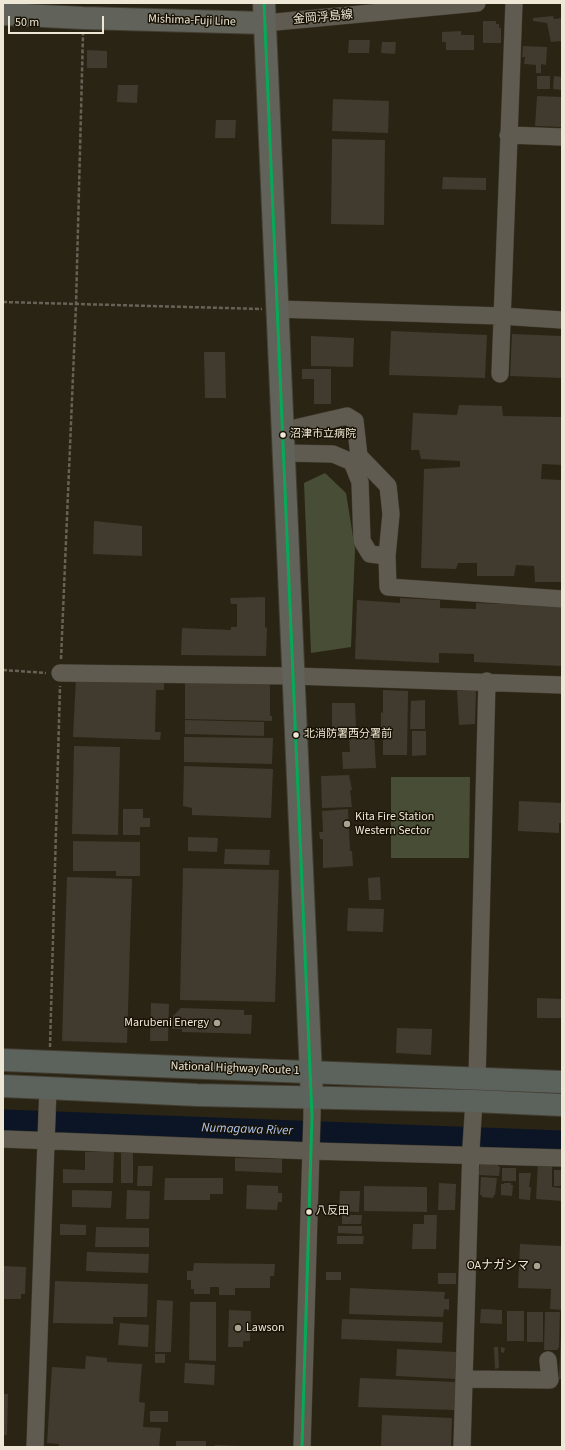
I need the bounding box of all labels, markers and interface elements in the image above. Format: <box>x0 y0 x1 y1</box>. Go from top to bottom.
scale bar <box>10 8 106 34</box>
street label: 金岡浮島線 <box>292 8 354 28</box>
street label: Mishima-Fuji Line <box>148 12 236 30</box>
text: 50 m <box>15 14 39 31</box>
place label: 沼津市立病院 <box>290 428 356 442</box>
marker: 沼津市立病院 <box>278 430 288 440</box>
place label: 北消防署西分署前 <box>304 728 392 742</box>
marker: 北消防署西分署前 <box>291 730 301 740</box>
place label: Kita Fire Station Western Sector <box>355 810 434 838</box>
marker: Kita Fire Station Western Sector <box>342 819 352 829</box>
place label: Marubeni Energy <box>124 1016 209 1030</box>
marker: Marubeni Energy <box>212 1018 222 1028</box>
street label: National Highway Route 1 <box>170 1060 300 1078</box>
water label: Numagawa River <box>201 1121 293 1139</box>
place label: 八反田 <box>316 1205 349 1219</box>
marker: 八反田 <box>304 1207 314 1217</box>
place label: OAナガシマ <box>467 1259 529 1273</box>
marker: OAナガシマ <box>532 1261 542 1271</box>
place label: Lawson <box>246 1321 285 1335</box>
marker: Lawson <box>233 1323 243 1333</box>

